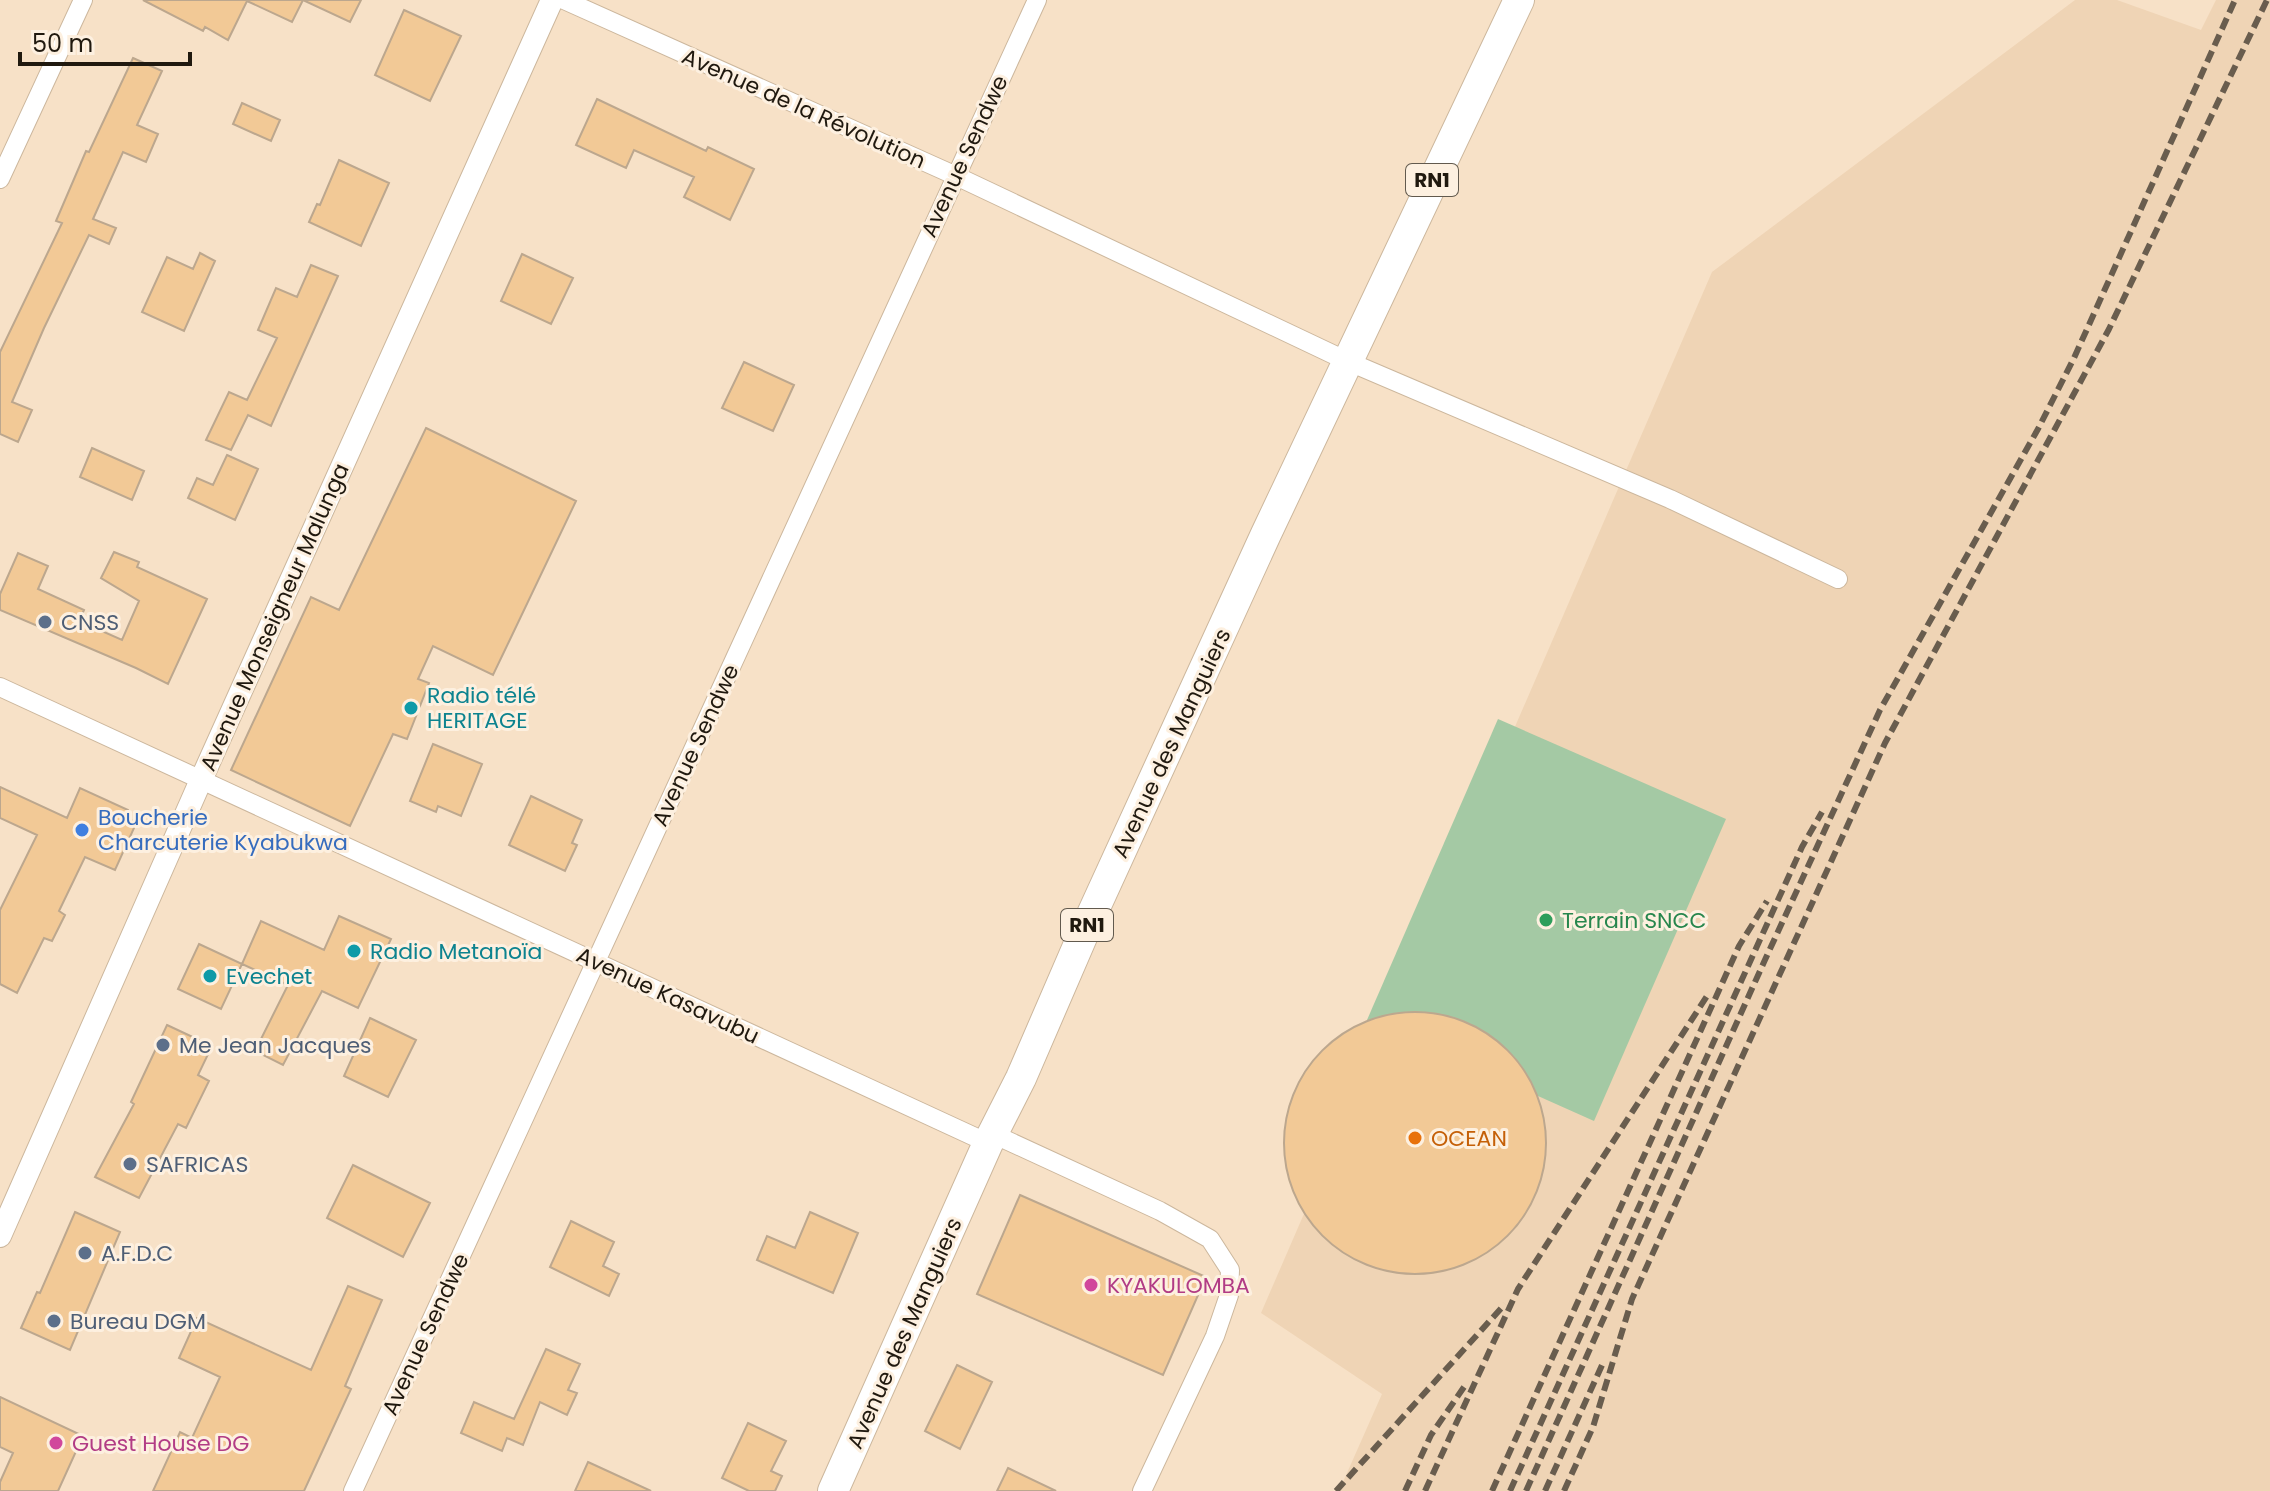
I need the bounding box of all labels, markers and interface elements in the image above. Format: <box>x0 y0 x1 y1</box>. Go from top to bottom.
scale bar <box>20 16 190 66</box>
text: 50 m <box>32 27 93 60</box>
street label: Avenue de la Révolution <box>677 41 930 176</box>
street label: Avenue Sendwe <box>913 70 1016 242</box>
road number: RN1 <box>1406 164 1458 196</box>
street label: Avenue Monseigneur Malunga <box>192 458 357 776</box>
place label: CNSS <box>61 607 119 638</box>
marker: CNSS <box>36 613 54 631</box>
street label: Avenue des Manguiers <box>1105 623 1238 863</box>
street label: Avenue Sendwe <box>644 659 747 831</box>
place label: Radio télé HERITAGE <box>427 680 536 736</box>
marker: Radio télé HERITAGE <box>402 699 420 717</box>
place label: Boucherie Charcuterie Kyabukwa <box>98 802 348 858</box>
marker: Boucherie Charcuterie Kyabukwa <box>73 821 91 839</box>
place label: Terrain SNCC <box>1562 905 1707 936</box>
road number: RN1 <box>1061 909 1113 941</box>
marker: Terrain SNCC <box>1537 911 1555 929</box>
place label: Radio Metanoïa <box>370 936 542 967</box>
street label: Avenue Kasavubu <box>571 940 764 1051</box>
marker: Radio Metanoïa <box>345 942 363 960</box>
place label: Evechet <box>226 961 312 992</box>
marker: Evechet <box>201 967 219 985</box>
place label: Me Jean Jacques <box>179 1030 372 1061</box>
marker: Me Jean Jacques <box>154 1036 172 1054</box>
place label: OCEAN <box>1431 1123 1507 1154</box>
marker: OCEAN <box>1406 1129 1424 1147</box>
place label: SAFRICAS <box>146 1149 248 1180</box>
marker: SAFRICAS <box>121 1155 139 1173</box>
street label: Avenue des Manguiers <box>839 1213 969 1454</box>
place label: A.F.D.C <box>101 1238 173 1269</box>
marker: A.F.D.C <box>76 1244 94 1262</box>
street label: Avenue Sendwe <box>374 1248 477 1420</box>
place label: KYAKULOMBA <box>1107 1270 1250 1301</box>
marker: KYAKULOMBA <box>1082 1276 1100 1294</box>
place label: Bureau DGM <box>70 1306 206 1337</box>
marker: Bureau DGM <box>45 1312 63 1330</box>
place label: Guest House DG <box>72 1428 249 1459</box>
marker: Guest House DG <box>47 1434 65 1452</box>

